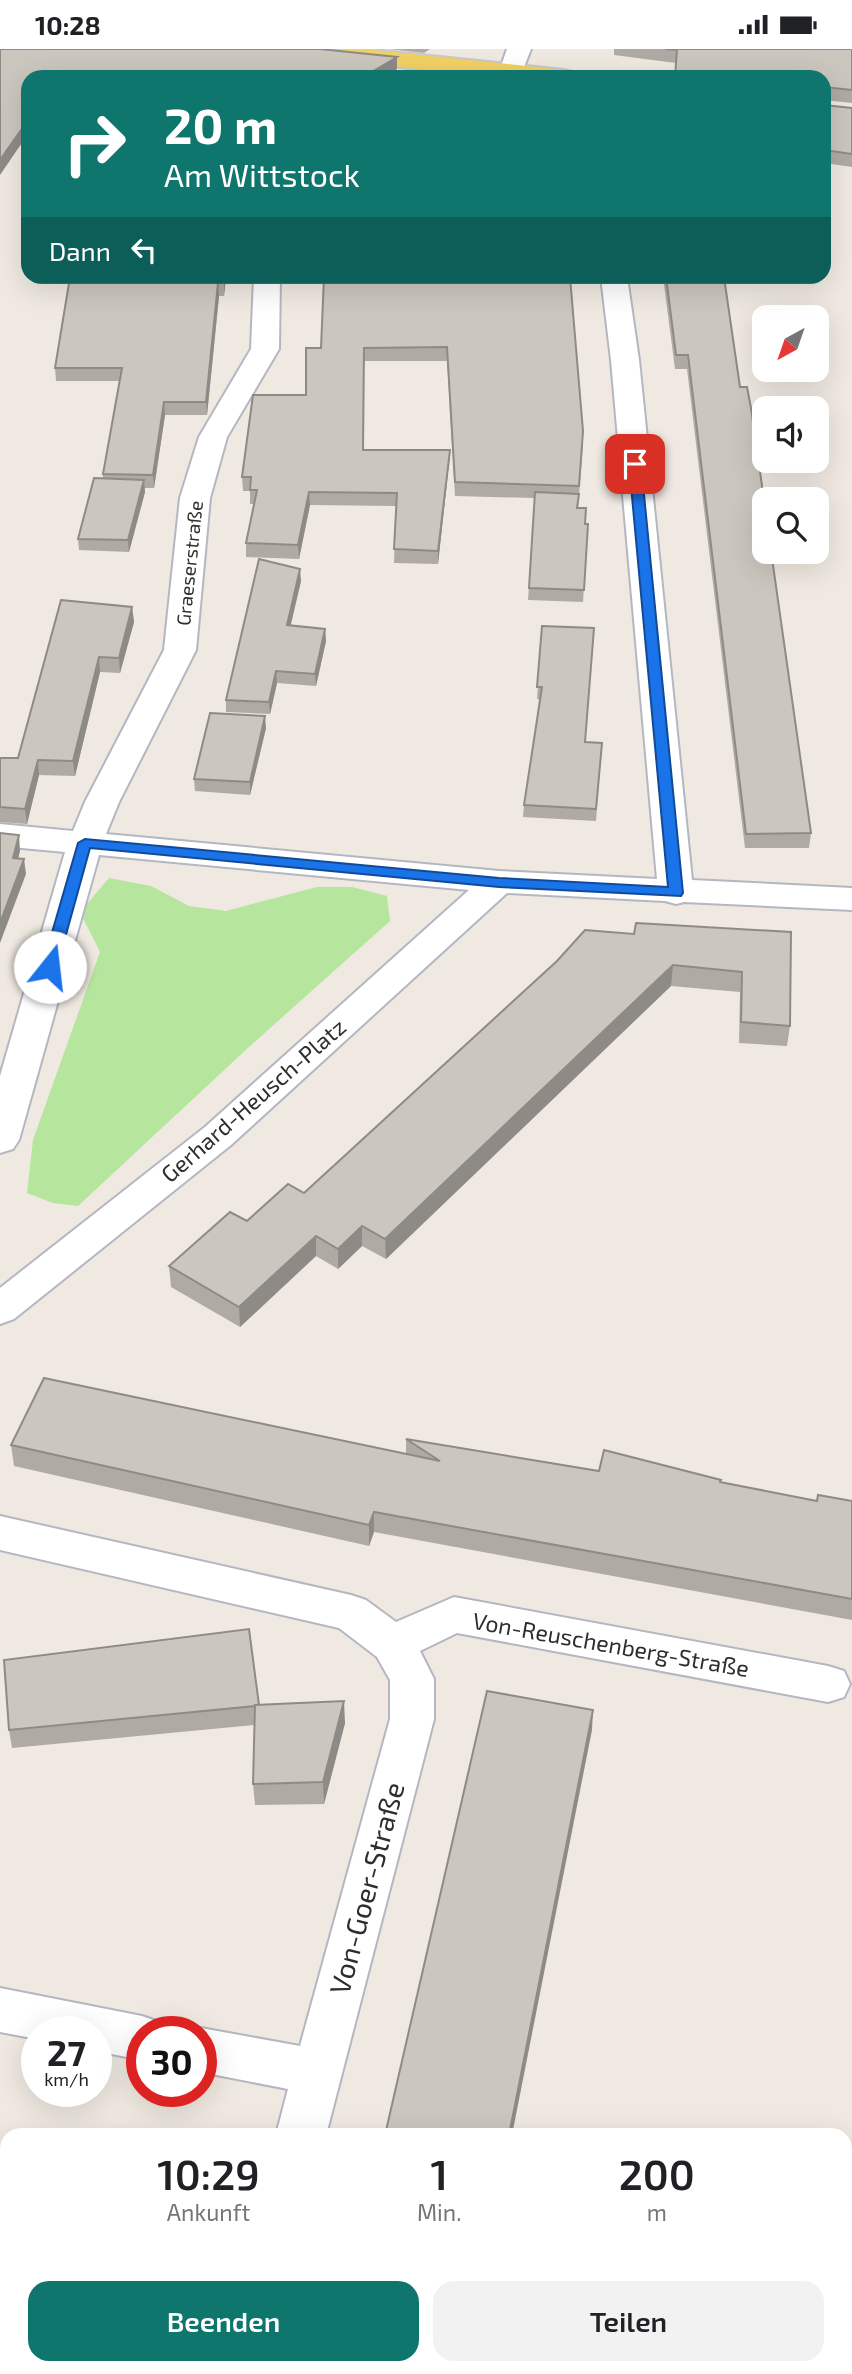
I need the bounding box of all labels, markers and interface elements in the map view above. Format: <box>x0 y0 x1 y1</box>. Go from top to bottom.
text: 10:28 <box>35 9 101 40</box>
text: 20 m <box>164 95 277 154</box>
icon: right <box>49 98 140 189</box>
text: Am Wittstock <box>164 155 360 193</box>
icon: left <box>125 231 163 269</box>
text: Dann <box>49 235 111 266</box>
north arrow <box>752 305 830 381</box>
map controls <box>752 305 829 564</box>
button: sound <box>752 396 829 473</box>
pin <box>605 434 665 494</box>
icon: arrive <box>616 445 654 483</box>
button: search <box>752 487 829 564</box>
street label: Graeserstraße <box>171 499 207 627</box>
position arrow <box>13 930 87 1004</box>
street label: Gerhard-Heusch-Platz <box>155 1012 351 1188</box>
street label: Von-Reuschenberg-Straße <box>471 1606 751 1682</box>
street label: Von-Goer-Straße <box>321 1778 411 1998</box>
speed limit sign: 30 <box>126 2016 217 2107</box>
text: 27 <box>47 2031 86 2073</box>
text: km/h <box>44 2068 89 2090</box>
text: 10:29 <box>157 2148 260 2198</box>
text: 1 <box>430 2148 448 2198</box>
text: 200 <box>619 2148 695 2198</box>
text: Ankunft <box>167 2198 250 2226</box>
text: Min. <box>417 2198 461 2226</box>
text: m <box>647 2198 667 2226</box>
button: Beenden <box>28 2281 419 2361</box>
button: Teilen <box>433 2281 824 2361</box>

